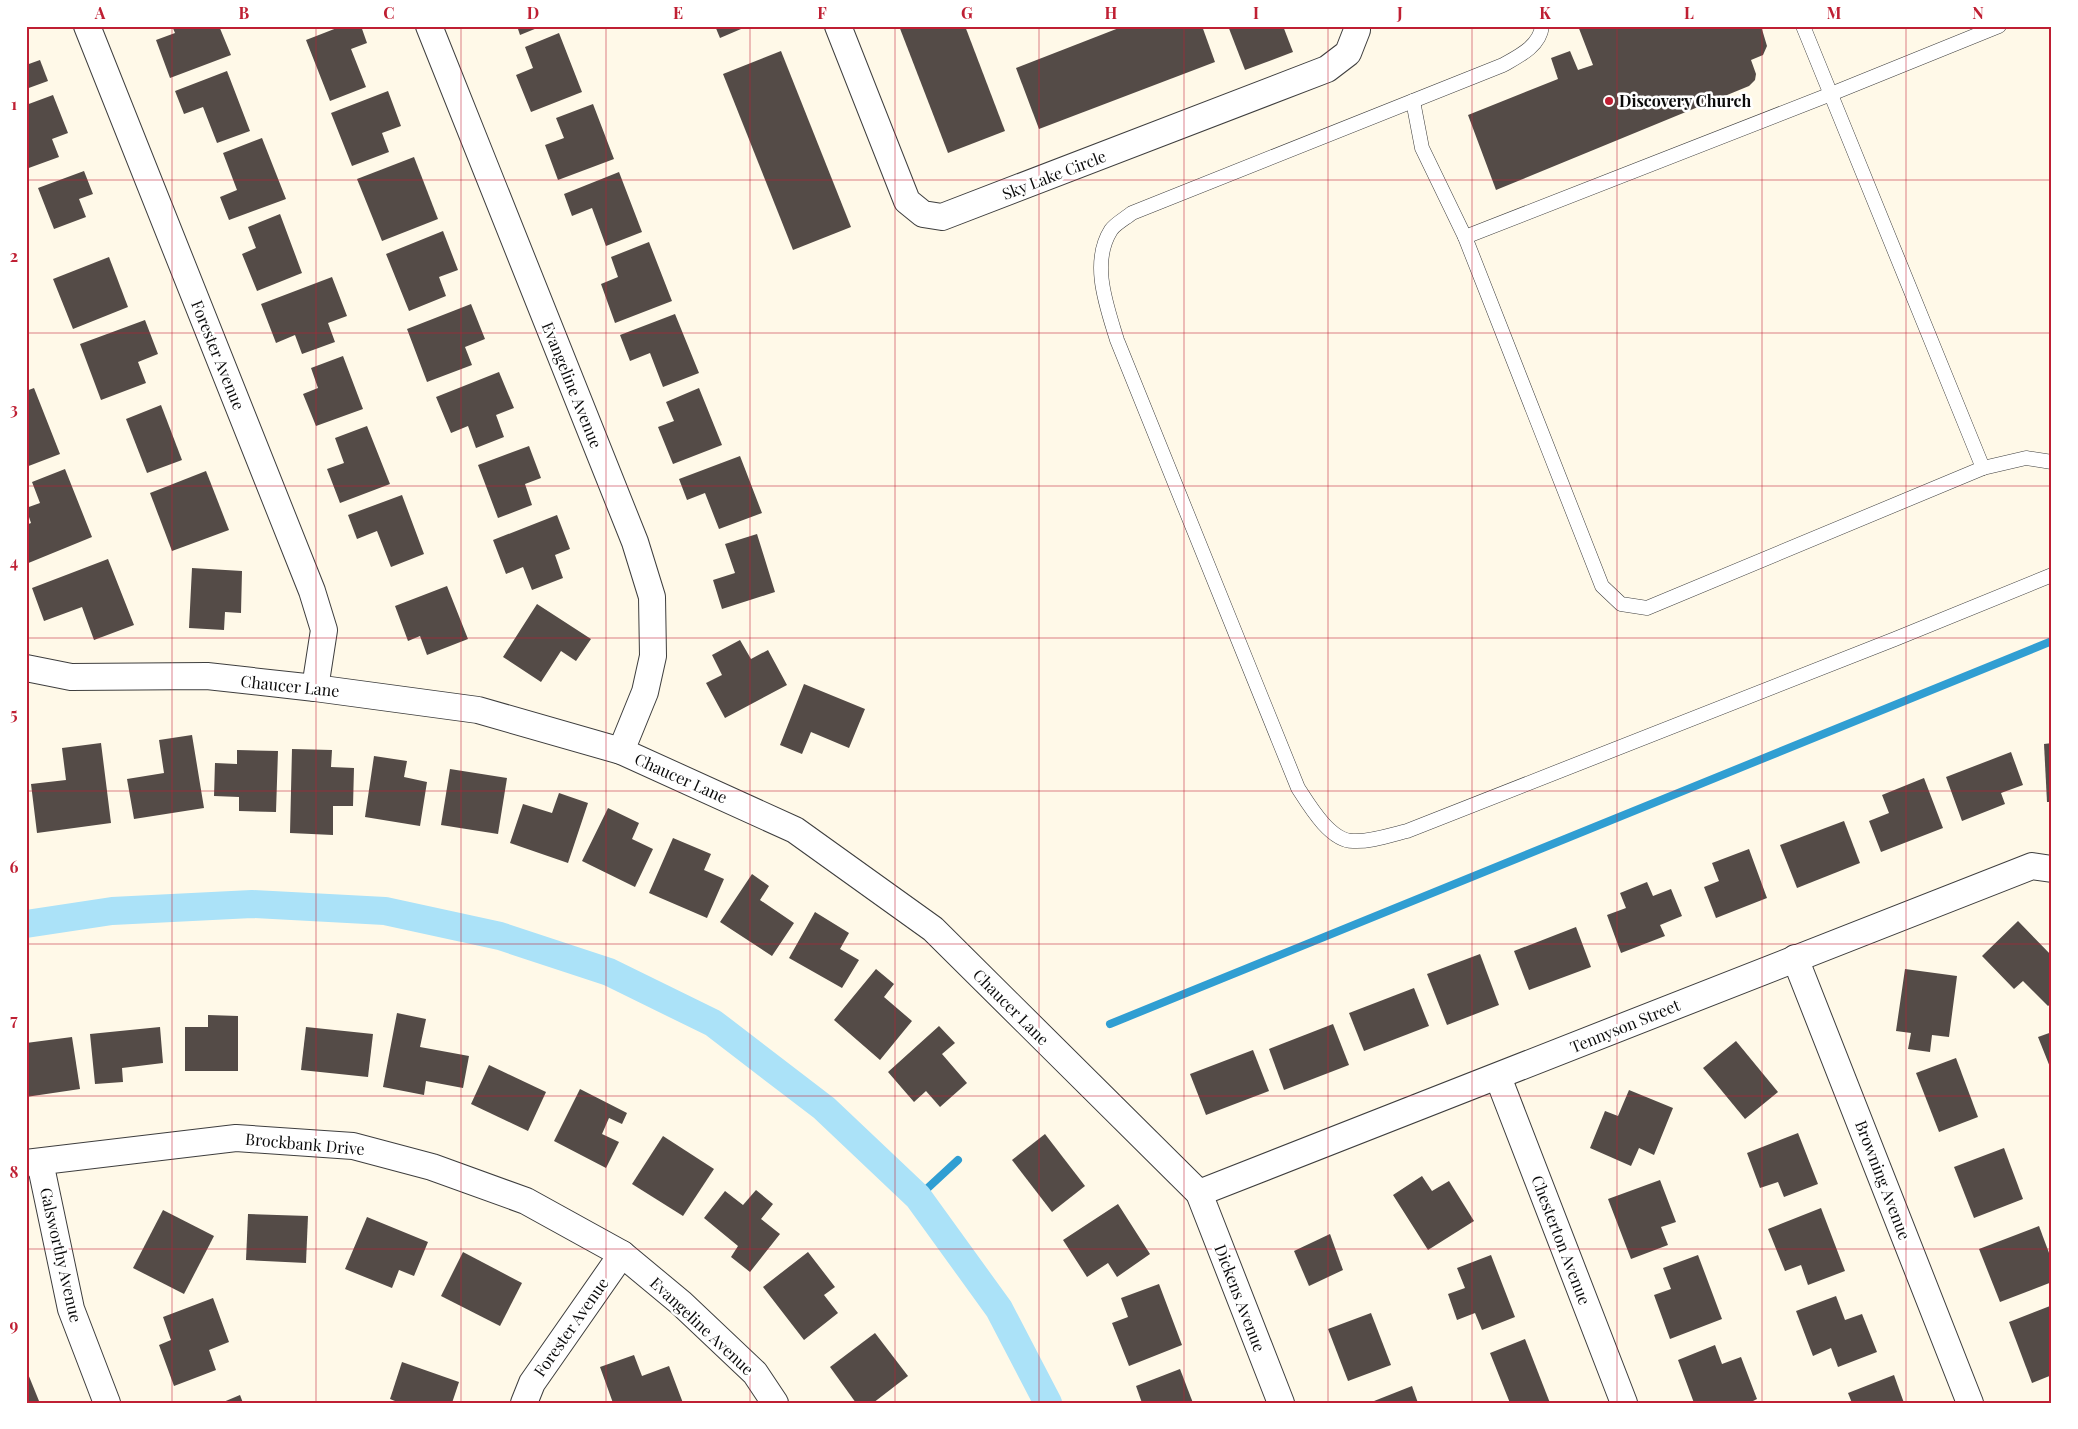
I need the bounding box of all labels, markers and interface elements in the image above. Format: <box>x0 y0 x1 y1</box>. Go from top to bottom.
text: A <box>94 2 106 23</box>
text: B <box>239 2 250 23</box>
text: C <box>383 2 395 23</box>
text: D <box>527 2 539 23</box>
text: E <box>673 2 683 23</box>
text: F <box>817 2 827 23</box>
text: G <box>961 2 973 23</box>
text: H <box>1105 2 1118 23</box>
text: I <box>1253 2 1259 23</box>
text: J <box>1396 2 1403 23</box>
text: K <box>1539 2 1551 23</box>
text: L <box>1684 2 1694 23</box>
text: M <box>1827 2 1842 23</box>
text: N <box>1972 2 1984 23</box>
place label: Discovery Church <box>1619 90 1751 111</box>
text: 1 <box>11 93 17 114</box>
marker: Discovery Church <box>1603 95 1615 107</box>
street label: Sky Lake Circle <box>999 145 1109 204</box>
text: 2 <box>10 245 18 266</box>
street label: Forester Avenue <box>187 297 250 413</box>
street label: Evangeline Avenue <box>538 319 607 451</box>
text: 3 <box>10 398 18 419</box>
text: 4 <box>10 551 18 572</box>
street label: Chaucer Lane <box>240 670 341 701</box>
text: 5 <box>10 703 18 724</box>
street label: Chaucer Lane <box>632 748 731 807</box>
text: 6 <box>10 856 19 877</box>
street label: Chaucer Lane <box>969 964 1054 1049</box>
street label: Tennyson Street <box>1567 994 1683 1057</box>
text: 7 <box>10 1009 18 1030</box>
street label: Browning Avenue <box>1851 1117 1916 1242</box>
street label: Brockbank Drive <box>244 1128 366 1159</box>
text: 8 <box>10 1161 19 1182</box>
street label: Chesterton Avenue <box>1527 1172 1596 1307</box>
street label: Galsworthy Avenue <box>36 1185 87 1324</box>
street label: Dickens Avenue <box>1210 1241 1271 1355</box>
street label: Evangeline Avenue <box>646 1272 759 1379</box>
street label: Forester Avenue <box>529 1273 613 1380</box>
text: 9 <box>10 1314 19 1335</box>

